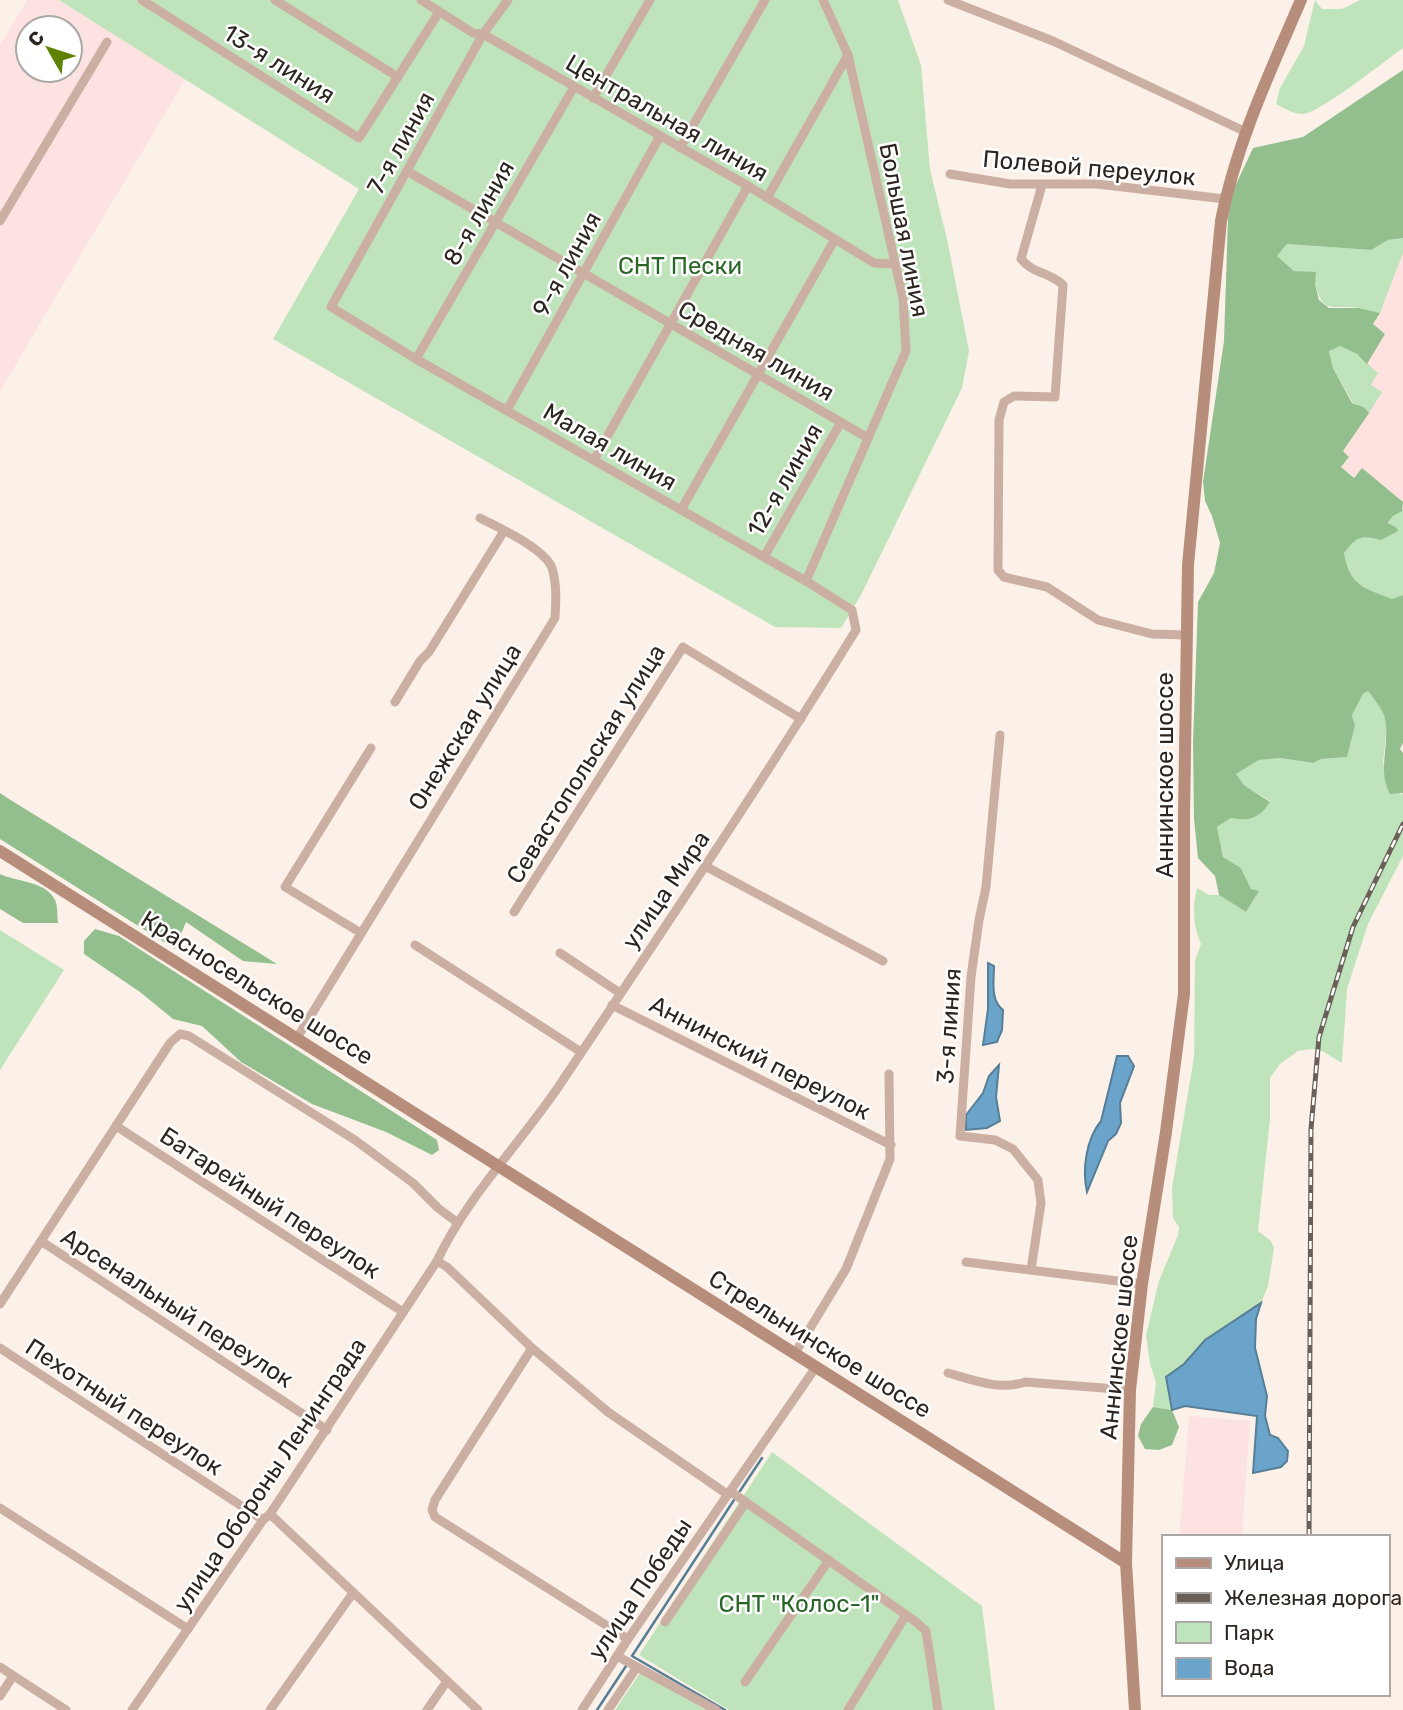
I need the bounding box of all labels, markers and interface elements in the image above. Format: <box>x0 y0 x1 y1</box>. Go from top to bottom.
north arrow <box>14 14 84 84</box>
street label: 13-я линия <box>218 19 340 109</box>
text: С <box>23 26 49 51</box>
street label: Центральная линия <box>561 49 773 187</box>
street label: 7-я линия <box>361 87 441 199</box>
street label: Большая линия <box>873 141 935 319</box>
street label: Полевой переулок <box>981 145 1197 191</box>
street label: 8-я линия <box>438 155 520 271</box>
street label: 9-я линия <box>527 207 607 321</box>
park label: СНТ Пески <box>618 252 742 280</box>
street label: Средняя линия <box>673 295 839 407</box>
street label: Малая линия <box>538 398 682 496</box>
street label: 12-я линия <box>742 419 828 541</box>
street label: Онежская улица <box>403 639 527 815</box>
street label: Севастопольская улица <box>501 639 671 889</box>
street label: Аннинское шоссе <box>1151 672 1179 878</box>
street label: улица Мира <box>616 826 716 954</box>
street label: Красносельское шоссе <box>136 905 378 1071</box>
street label: 3-я линия <box>931 967 967 1085</box>
street label: Аннинский переулок <box>645 990 875 1126</box>
street label: Батарейный переулок <box>155 1121 385 1285</box>
street label: Арсенальный переулок <box>56 1222 298 1394</box>
street label: Аннинское шоссе <box>1094 1233 1144 1441</box>
street label: Стрельнинское шоссе <box>704 1264 936 1424</box>
street label: Пехотный переулок <box>20 1333 228 1481</box>
street label: улица Обороны Ленинграда <box>168 1333 372 1617</box>
street label: улица Победы <box>582 1513 698 1665</box>
legend <box>1162 1535 1389 1696</box>
text: Улица <box>1224 1550 1284 1575</box>
text: Железная дорога <box>1224 1585 1402 1610</box>
park label: СНТ "Колос-1" <box>719 1590 880 1618</box>
text: Парк <box>1224 1620 1274 1645</box>
text: Вода <box>1224 1655 1274 1680</box>

